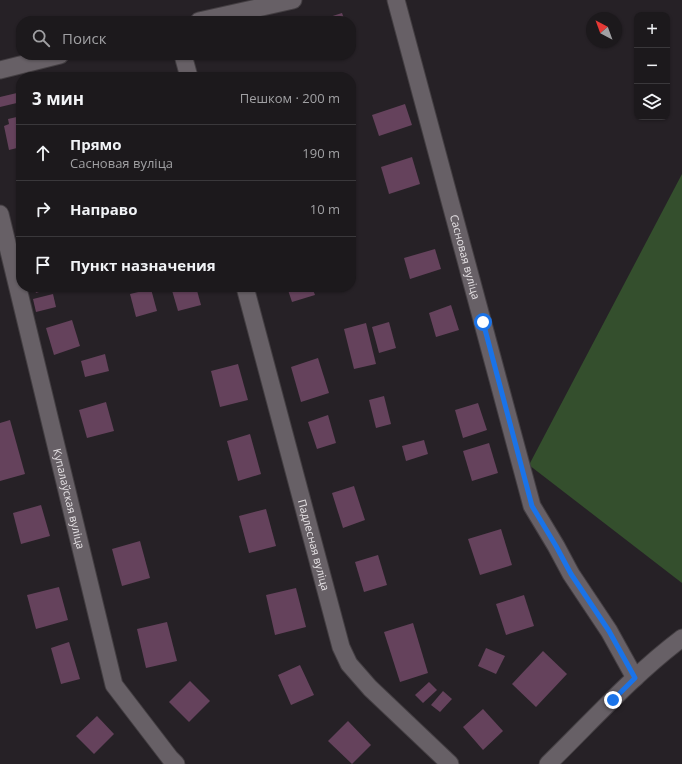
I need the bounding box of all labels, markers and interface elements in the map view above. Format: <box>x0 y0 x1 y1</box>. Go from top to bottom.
north arrow <box>586 12 622 48</box>
map controls <box>634 12 670 120</box>
button: + <box>634 12 670 48</box>
search box <box>16 16 356 60</box>
icon: search <box>30 27 52 49</box>
text: Поиск <box>62 28 106 48</box>
button: − <box>634 48 670 84</box>
button: layers <box>634 84 670 120</box>
text: 3 мин <box>32 87 84 110</box>
text: Пешком · 200 m <box>240 89 340 107</box>
text: Прямо <box>70 134 122 154</box>
icon: ahead <box>32 142 54 164</box>
text: 190 m <box>302 144 340 162</box>
text: Сасновая вуліца <box>70 154 173 172</box>
icon: right <box>32 198 54 220</box>
text: Направо <box>70 199 138 219</box>
text: 10 m <box>310 200 340 218</box>
street label: Сасновая вуліца <box>447 213 484 301</box>
icon: arrive <box>32 254 54 276</box>
text: Пункт назначения <box>70 255 216 275</box>
route start <box>474 313 492 331</box>
street label: Купалаўская вуліца <box>50 447 89 551</box>
street label: Падлесная вуліца <box>295 497 334 592</box>
route end <box>604 691 622 709</box>

